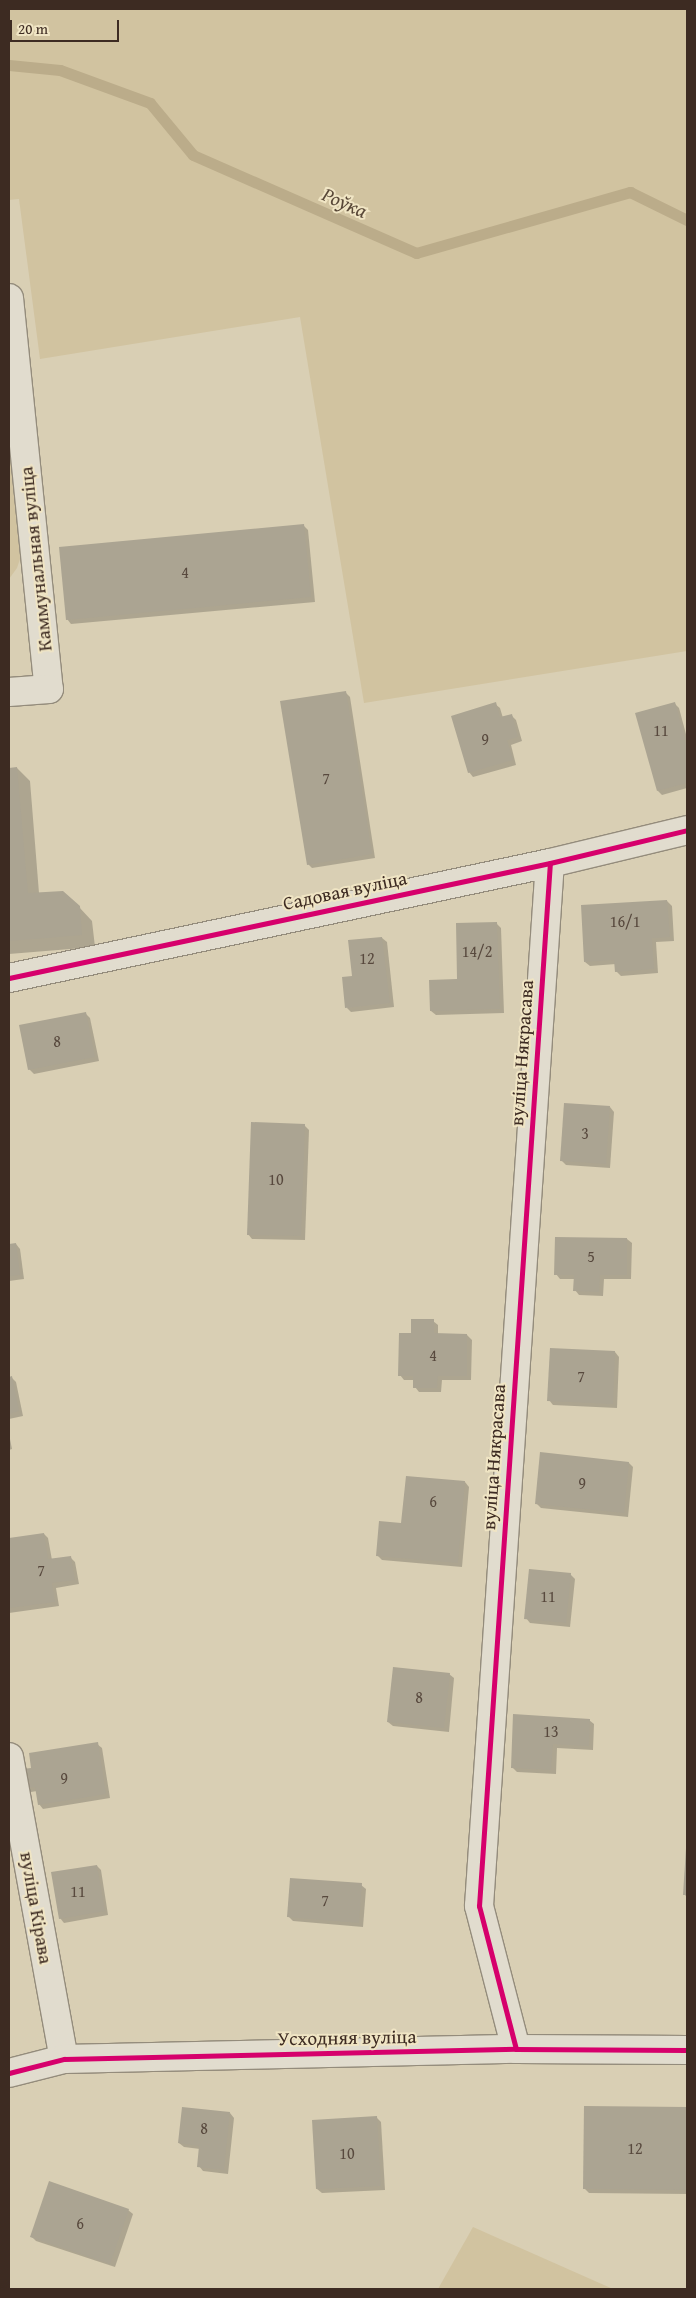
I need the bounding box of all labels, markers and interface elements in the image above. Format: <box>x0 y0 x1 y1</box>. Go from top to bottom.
scale bar <box>12 10 121 42</box>
text: 20 m <box>18 18 48 39</box>
water label: Роўка <box>319 182 371 222</box>
street label: Каммунальная вуліца <box>15 466 57 652</box>
house number: 4 <box>181 562 189 582</box>
house number: 11 <box>653 720 669 740</box>
house number: 9 <box>481 729 489 749</box>
house number: 7 <box>322 768 330 788</box>
street label: Садовая вуліца <box>281 867 409 915</box>
house number: 16/1 <box>610 911 640 931</box>
house number: 14/2 <box>462 941 492 961</box>
house number: 12 <box>359 948 375 968</box>
street label: вуліца Някрасава <box>506 979 538 1127</box>
house number: 8 <box>53 1031 61 1051</box>
house number: 3 <box>581 1123 589 1143</box>
house number: 10 <box>268 1169 284 1189</box>
house number: 5 <box>587 1246 595 1266</box>
house number: 4 <box>429 1345 437 1365</box>
house number: 7 <box>577 1366 585 1386</box>
street label: вуліца Някрасава <box>478 1383 510 1531</box>
house number: 9 <box>578 1473 586 1493</box>
house number: 6 <box>429 1491 437 1511</box>
house number: 7 <box>37 1560 45 1580</box>
house number: 11 <box>540 1586 556 1606</box>
house number: 8 <box>415 1687 423 1707</box>
house number: 13 <box>543 1721 559 1741</box>
house number: 9 <box>60 1768 68 1788</box>
street label: вуліца Кірава <box>15 1850 57 1966</box>
house number: 11 <box>70 1881 86 1901</box>
house number: 7 <box>321 1890 329 1910</box>
street label: Усходняя вуліца <box>277 2025 417 2051</box>
house number: 8 <box>200 2118 208 2138</box>
house number: 12 <box>627 2138 643 2158</box>
house number: 10 <box>339 2143 355 2163</box>
house number: 6 <box>76 2213 84 2233</box>

